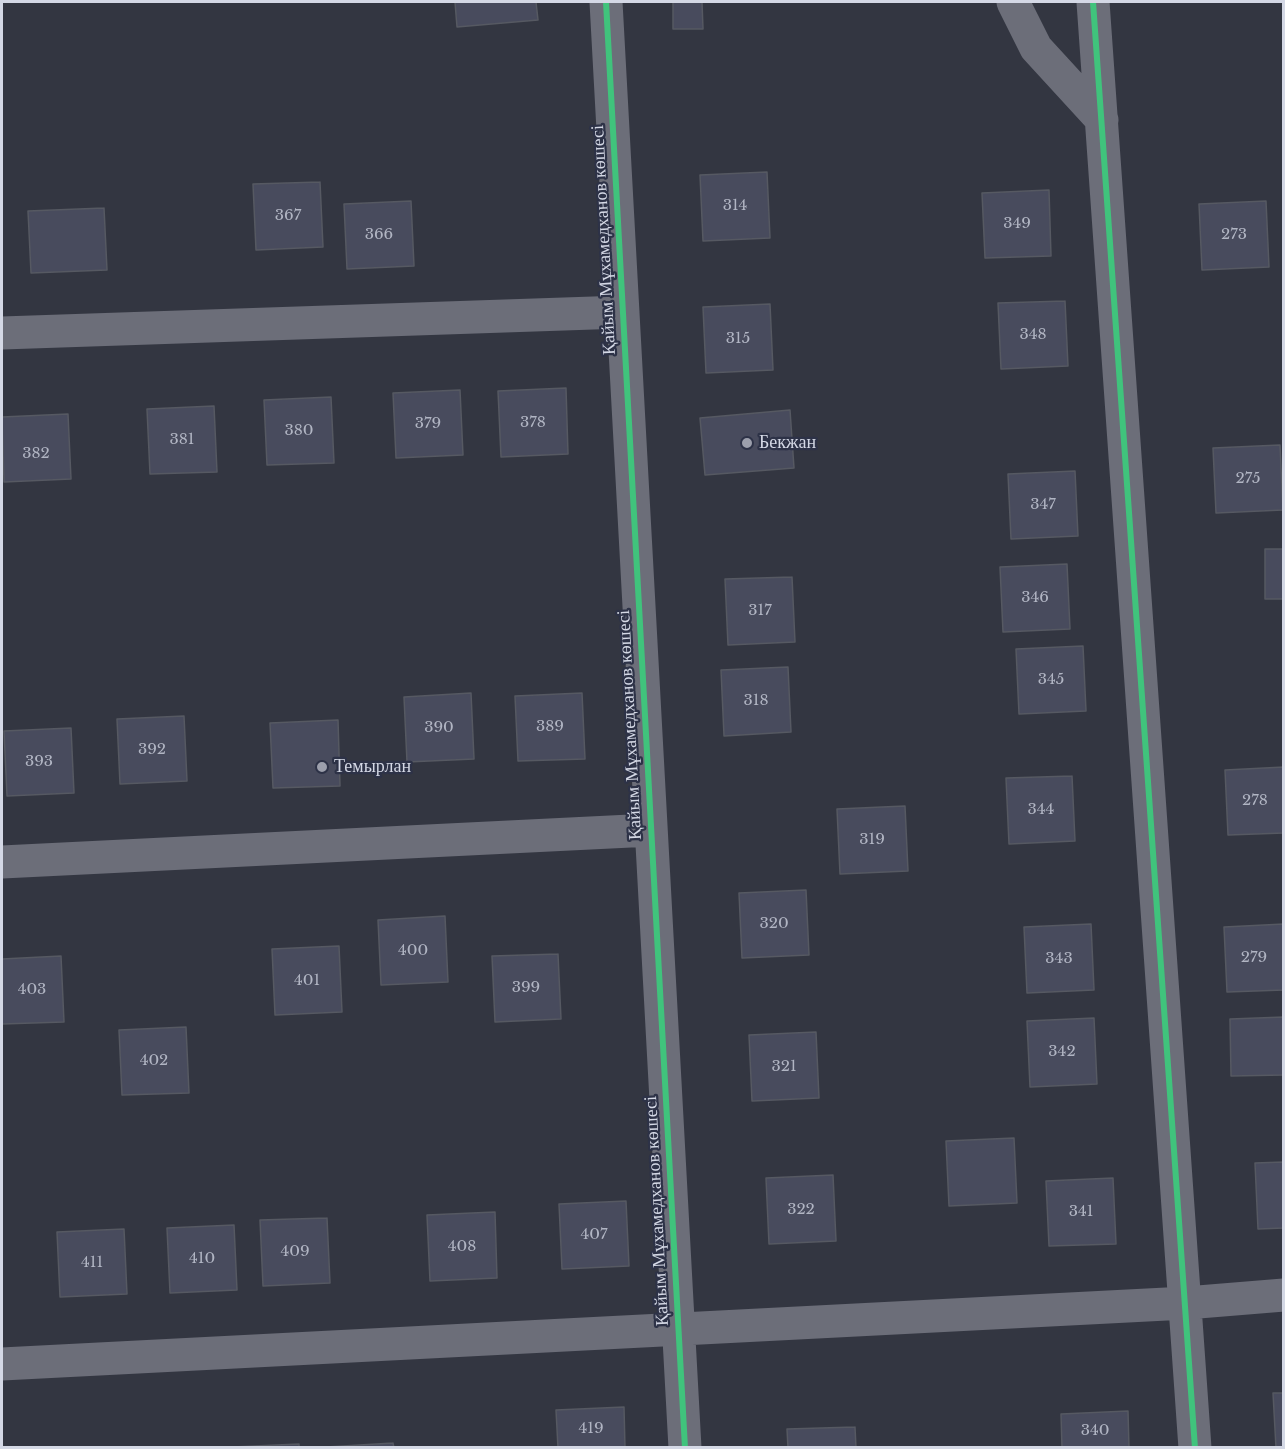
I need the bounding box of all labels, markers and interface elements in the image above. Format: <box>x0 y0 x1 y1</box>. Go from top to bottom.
street label: Қайым Мұхамедханов көшесі <box>587 124 621 356</box>
house number: 314 <box>723 197 747 215</box>
house number: 367 <box>275 207 301 225</box>
house number: 349 <box>1003 215 1031 233</box>
house number: 366 <box>365 226 393 244</box>
house number: 273 <box>1221 226 1247 244</box>
house number: 348 <box>1019 326 1047 344</box>
house number: 315 <box>726 330 750 348</box>
house number: 378 <box>520 414 546 432</box>
house number: 379 <box>415 415 441 433</box>
house number: 380 <box>284 422 314 440</box>
house number: 381 <box>169 431 195 449</box>
place label: Бекжан <box>759 432 816 454</box>
marker: Бекжан <box>740 436 754 450</box>
house number: 382 <box>22 445 50 463</box>
house number: 275 <box>1235 470 1261 488</box>
house number: 347 <box>1030 496 1056 514</box>
house number: 346 <box>1021 589 1049 607</box>
house number: 317 <box>748 602 772 620</box>
street label: Қайым Мұхамедханов көшесі <box>613 609 647 841</box>
house number: 345 <box>1038 671 1064 689</box>
house number: 318 <box>743 692 769 710</box>
house number: 389 <box>536 718 564 736</box>
house number: 390 <box>424 719 454 737</box>
house number: 392 <box>138 741 166 759</box>
house number: 393 <box>25 753 53 771</box>
place label: Темырлан <box>334 756 411 778</box>
marker: Темырлан <box>315 760 329 774</box>
house number: 278 <box>1242 792 1268 810</box>
house number: 344 <box>1028 801 1054 819</box>
house number: 319 <box>859 831 885 849</box>
house number: 320 <box>759 915 789 933</box>
house number: 400 <box>398 942 428 960</box>
house number: 279 <box>1241 949 1267 967</box>
house number: 343 <box>1045 950 1073 968</box>
house number: 401 <box>294 972 320 990</box>
house number: 399 <box>512 979 540 997</box>
house number: 403 <box>18 981 46 999</box>
house number: 342 <box>1048 1043 1076 1061</box>
house number: 402 <box>140 1052 168 1070</box>
house number: 321 <box>771 1058 797 1076</box>
street label: Қайым Мұхамедханов көшесі <box>640 1095 674 1327</box>
house number: 322 <box>787 1201 815 1219</box>
house number: 341 <box>1069 1203 1093 1221</box>
house number: 407 <box>580 1226 608 1244</box>
house number: 408 <box>448 1238 476 1256</box>
house number: 409 <box>280 1243 310 1261</box>
house number: 410 <box>189 1250 215 1268</box>
house number: 411 <box>81 1254 103 1272</box>
house number: 419 <box>578 1420 604 1438</box>
house number: 340 <box>1081 1422 1109 1440</box>

